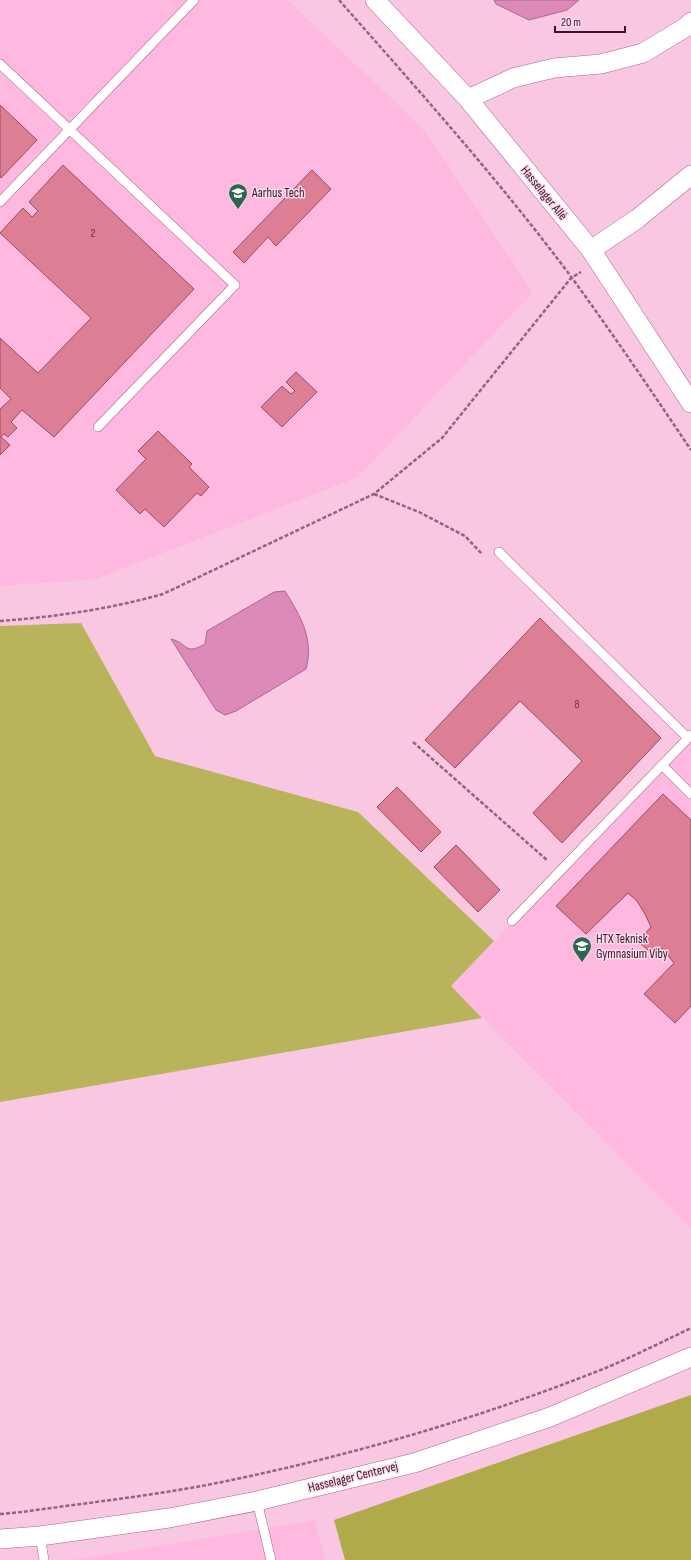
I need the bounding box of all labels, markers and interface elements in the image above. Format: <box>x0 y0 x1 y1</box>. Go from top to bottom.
scale bar <box>555 8 625 34</box>
text: 20 m <box>561 15 581 30</box>
street label: Hasselager Allé <box>517 163 571 223</box>
school or university icon: Aarhus Tech <box>227 182 249 210</box>
place label: Aarhus Tech <box>251 185 305 201</box>
house number: 2 <box>91 227 96 240</box>
house number: 8 <box>575 698 580 711</box>
place label: HTX Teknisk Gymnasium Viby <box>596 931 668 962</box>
school or university icon: HTX Teknisk Gymnasium Viby <box>571 935 593 963</box>
street label: Hasselager Centervej <box>306 1458 400 1496</box>

